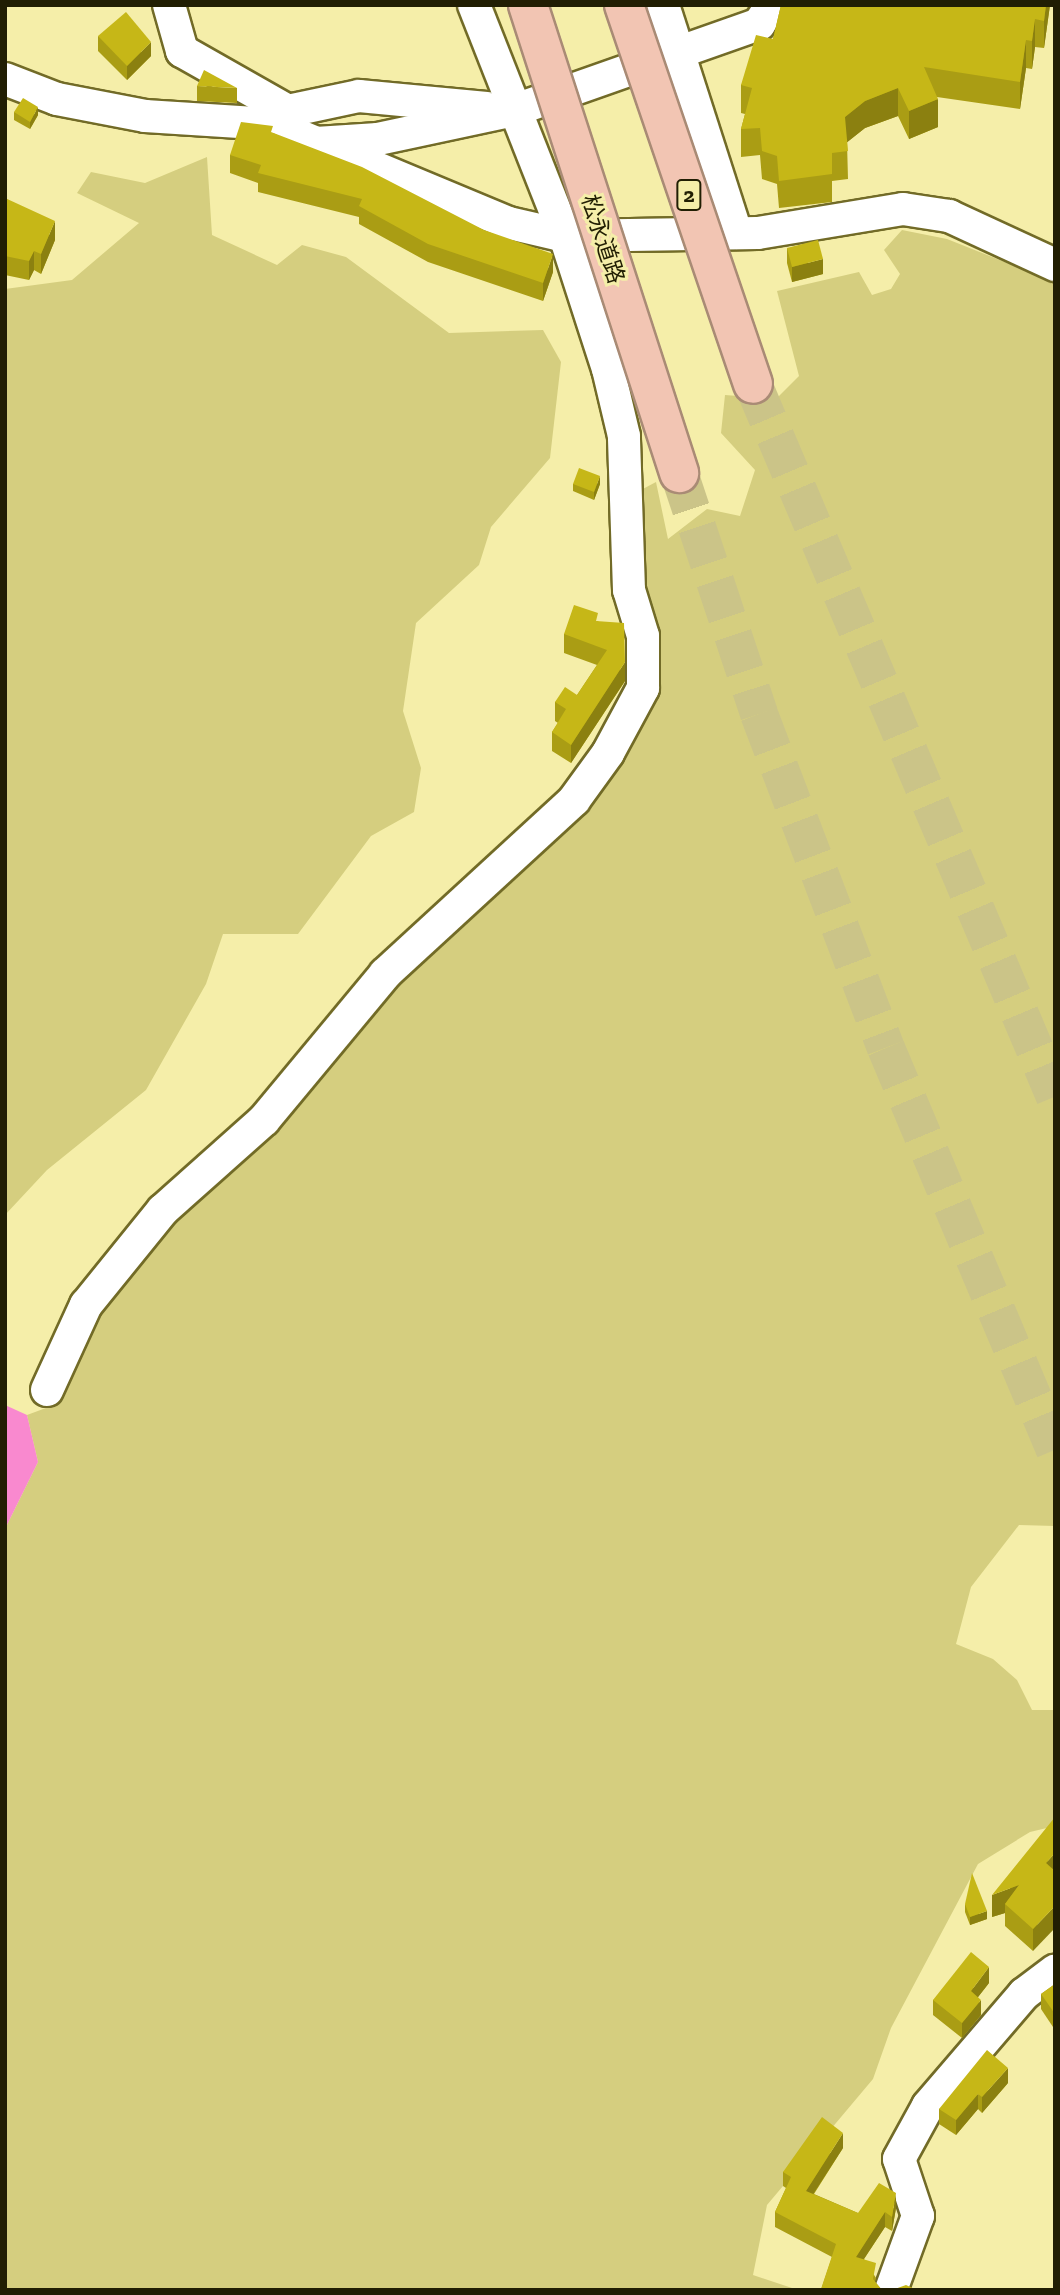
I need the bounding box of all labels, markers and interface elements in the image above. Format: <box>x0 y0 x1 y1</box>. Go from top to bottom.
road number: 2 <box>675 178 703 212</box>
street label: 松永道路 <box>576 191 630 287</box>

